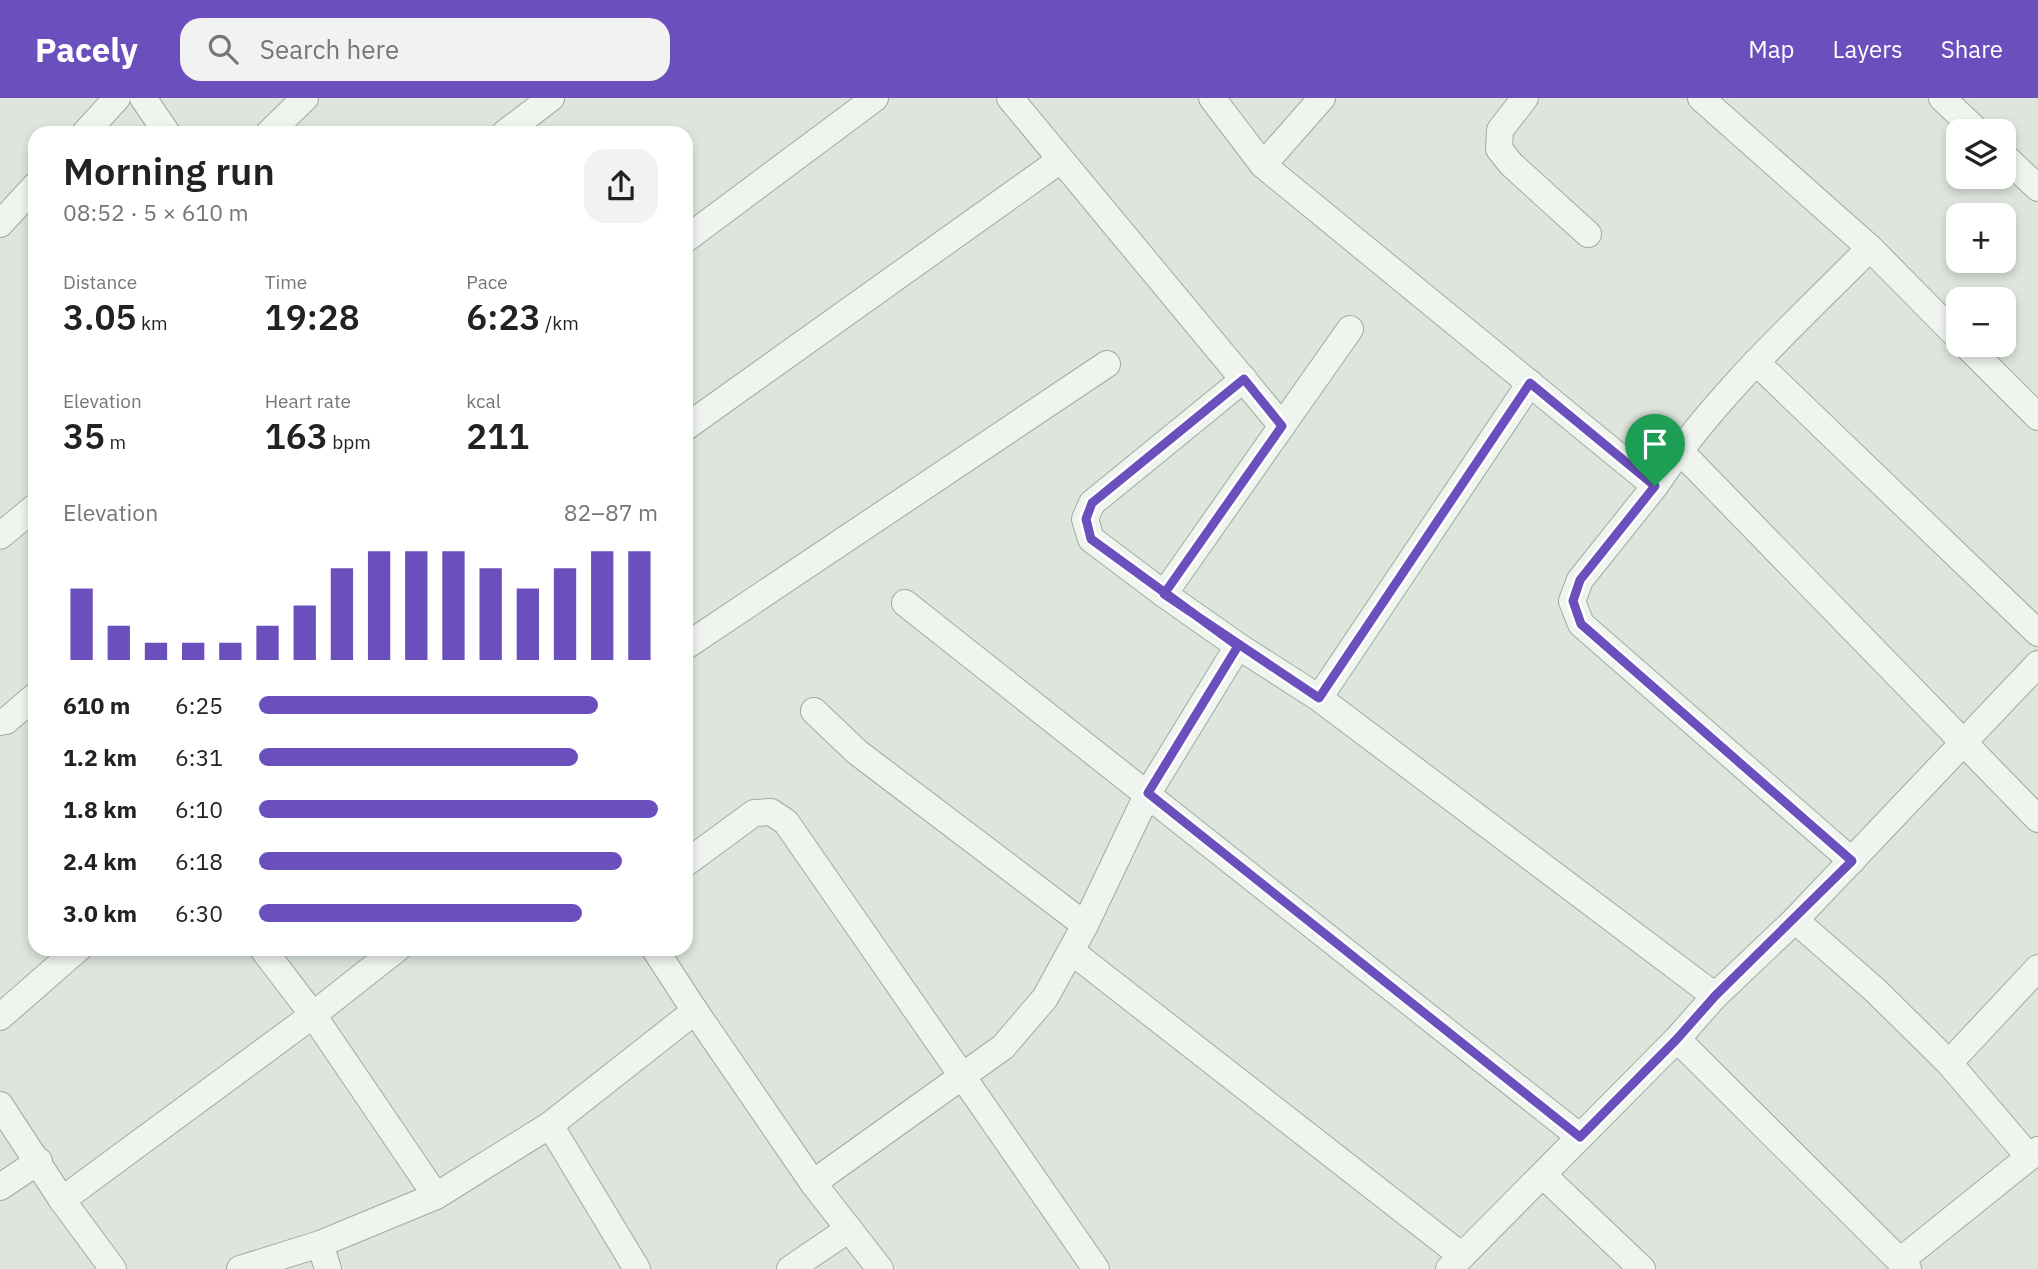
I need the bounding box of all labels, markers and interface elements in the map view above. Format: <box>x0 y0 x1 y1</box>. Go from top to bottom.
search box <box>180 18 670 81</box>
text: Pacely <box>35 28 138 71</box>
icon: search <box>204 30 242 68</box>
text: Search here <box>260 32 399 66</box>
text: Map <box>1748 33 1795 65</box>
text: Layers <box>1833 33 1903 65</box>
text: Share <box>1941 33 2003 65</box>
map controls <box>1946 119 2016 357</box>
button: layers <box>1946 119 2016 189</box>
text: Morning run <box>63 146 275 195</box>
button: share <box>584 149 658 223</box>
text: 08:52 · 5 × 610 m <box>63 197 249 227</box>
button: + <box>1946 203 2016 273</box>
text: Distance <box>63 270 137 294</box>
text: Time <box>265 270 307 294</box>
text: Pace <box>466 270 508 294</box>
button: − <box>1946 287 2016 357</box>
text: 3.05 <box>63 294 136 340</box>
text: 19:28 <box>265 294 360 340</box>
text: 6:23 <box>466 294 541 340</box>
text: km <box>136 311 168 335</box>
text: /km <box>541 311 579 335</box>
text: Elevation <box>63 389 142 413</box>
text: Heart rate <box>265 389 351 413</box>
text: kcal <box>466 389 501 413</box>
text: 35 <box>63 413 105 459</box>
text: 163 <box>265 413 328 459</box>
text: 211 <box>466 413 529 459</box>
pin <box>1625 414 1685 486</box>
icon: arrive <box>1636 425 1674 463</box>
text: m <box>105 430 126 454</box>
text: bpm <box>328 430 371 454</box>
text: Elevation <box>63 497 158 527</box>
text: 82–87 m <box>564 497 658 527</box>
text: 610 m <box>63 690 130 720</box>
text: 6:25 <box>175 690 223 720</box>
text: 1.2 km <box>63 742 137 772</box>
text: 6:31 <box>175 742 223 772</box>
text: 1.8 km <box>63 794 137 824</box>
text: 6:10 <box>175 794 223 824</box>
text: 2.4 km <box>63 846 137 876</box>
text: 6:18 <box>175 846 223 876</box>
text: 3.0 km <box>63 898 137 928</box>
text: 6:30 <box>175 898 223 928</box>

